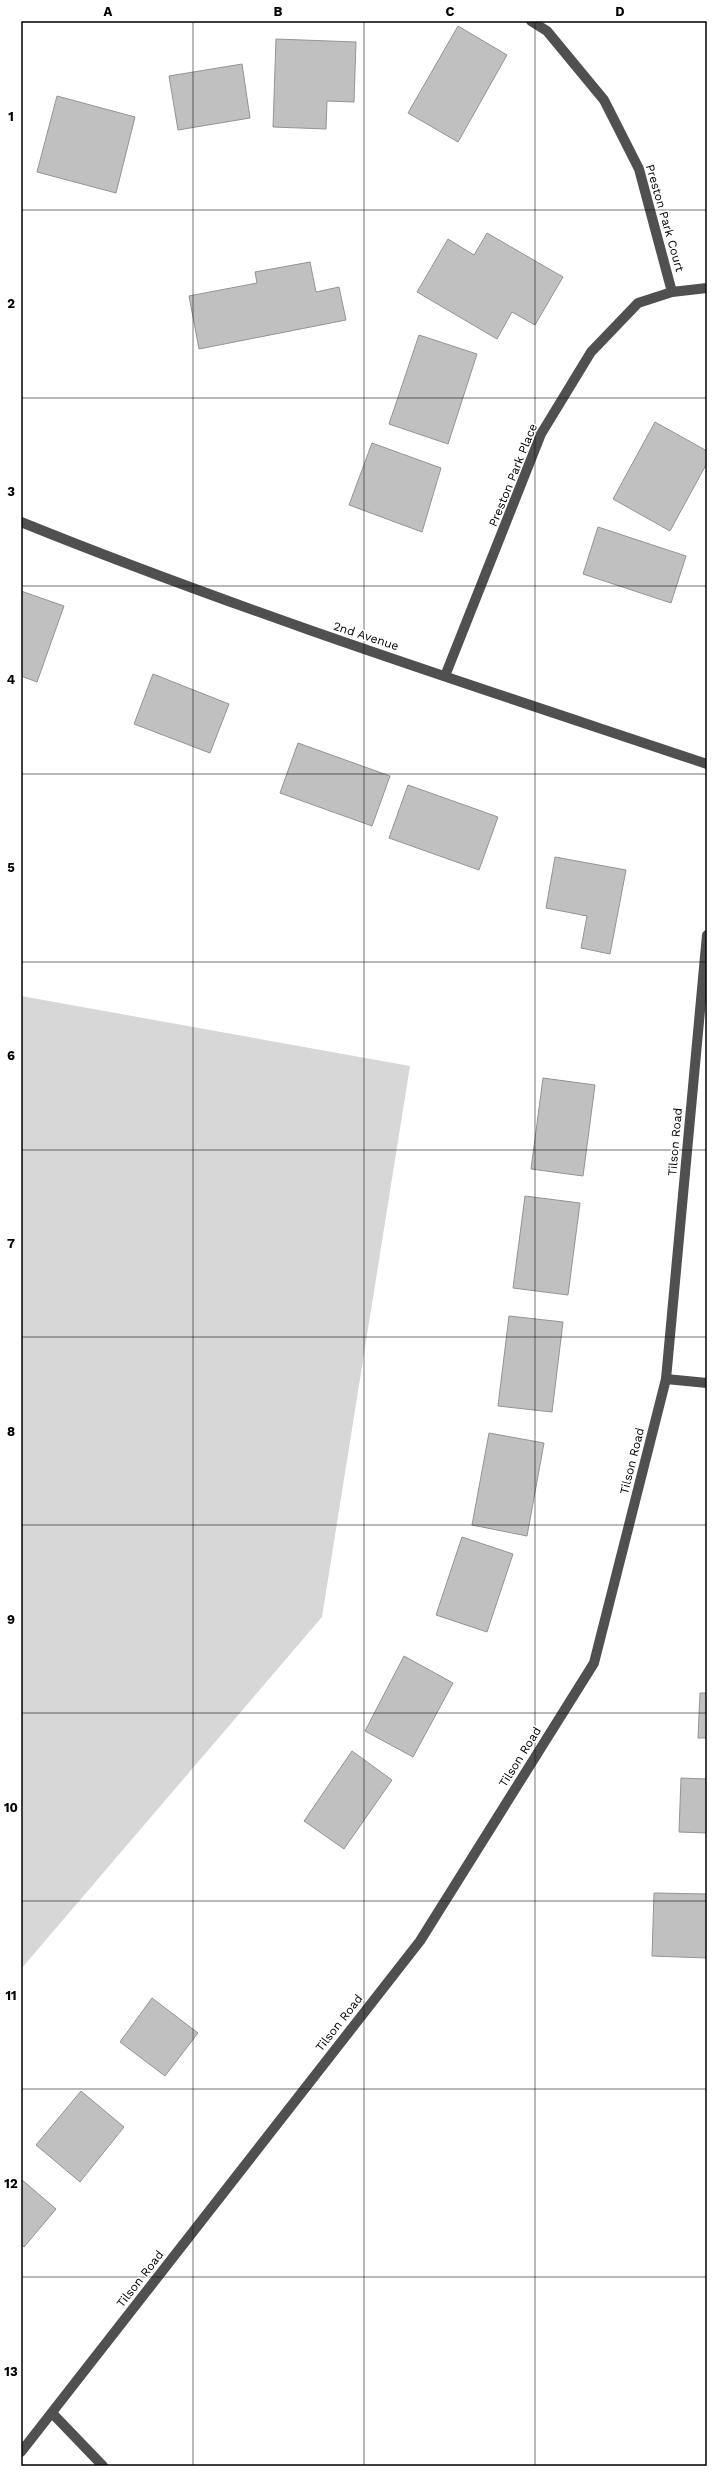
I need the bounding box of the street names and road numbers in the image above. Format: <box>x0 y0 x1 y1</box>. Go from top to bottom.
street label: Preston Park Court <box>643 163 687 273</box>
street label: Preston Park Place <box>486 421 540 529</box>
street label: 2nd Avenue <box>331 619 401 653</box>
street label: Tilson Road <box>665 1107 685 1177</box>
street label: Tilson Road <box>617 1426 647 1496</box>
street label: Tilson Road <box>496 1724 544 1790</box>
street label: Tilson Road <box>312 1992 366 2054</box>
street label: Tilson Road <box>113 2248 167 2310</box>

